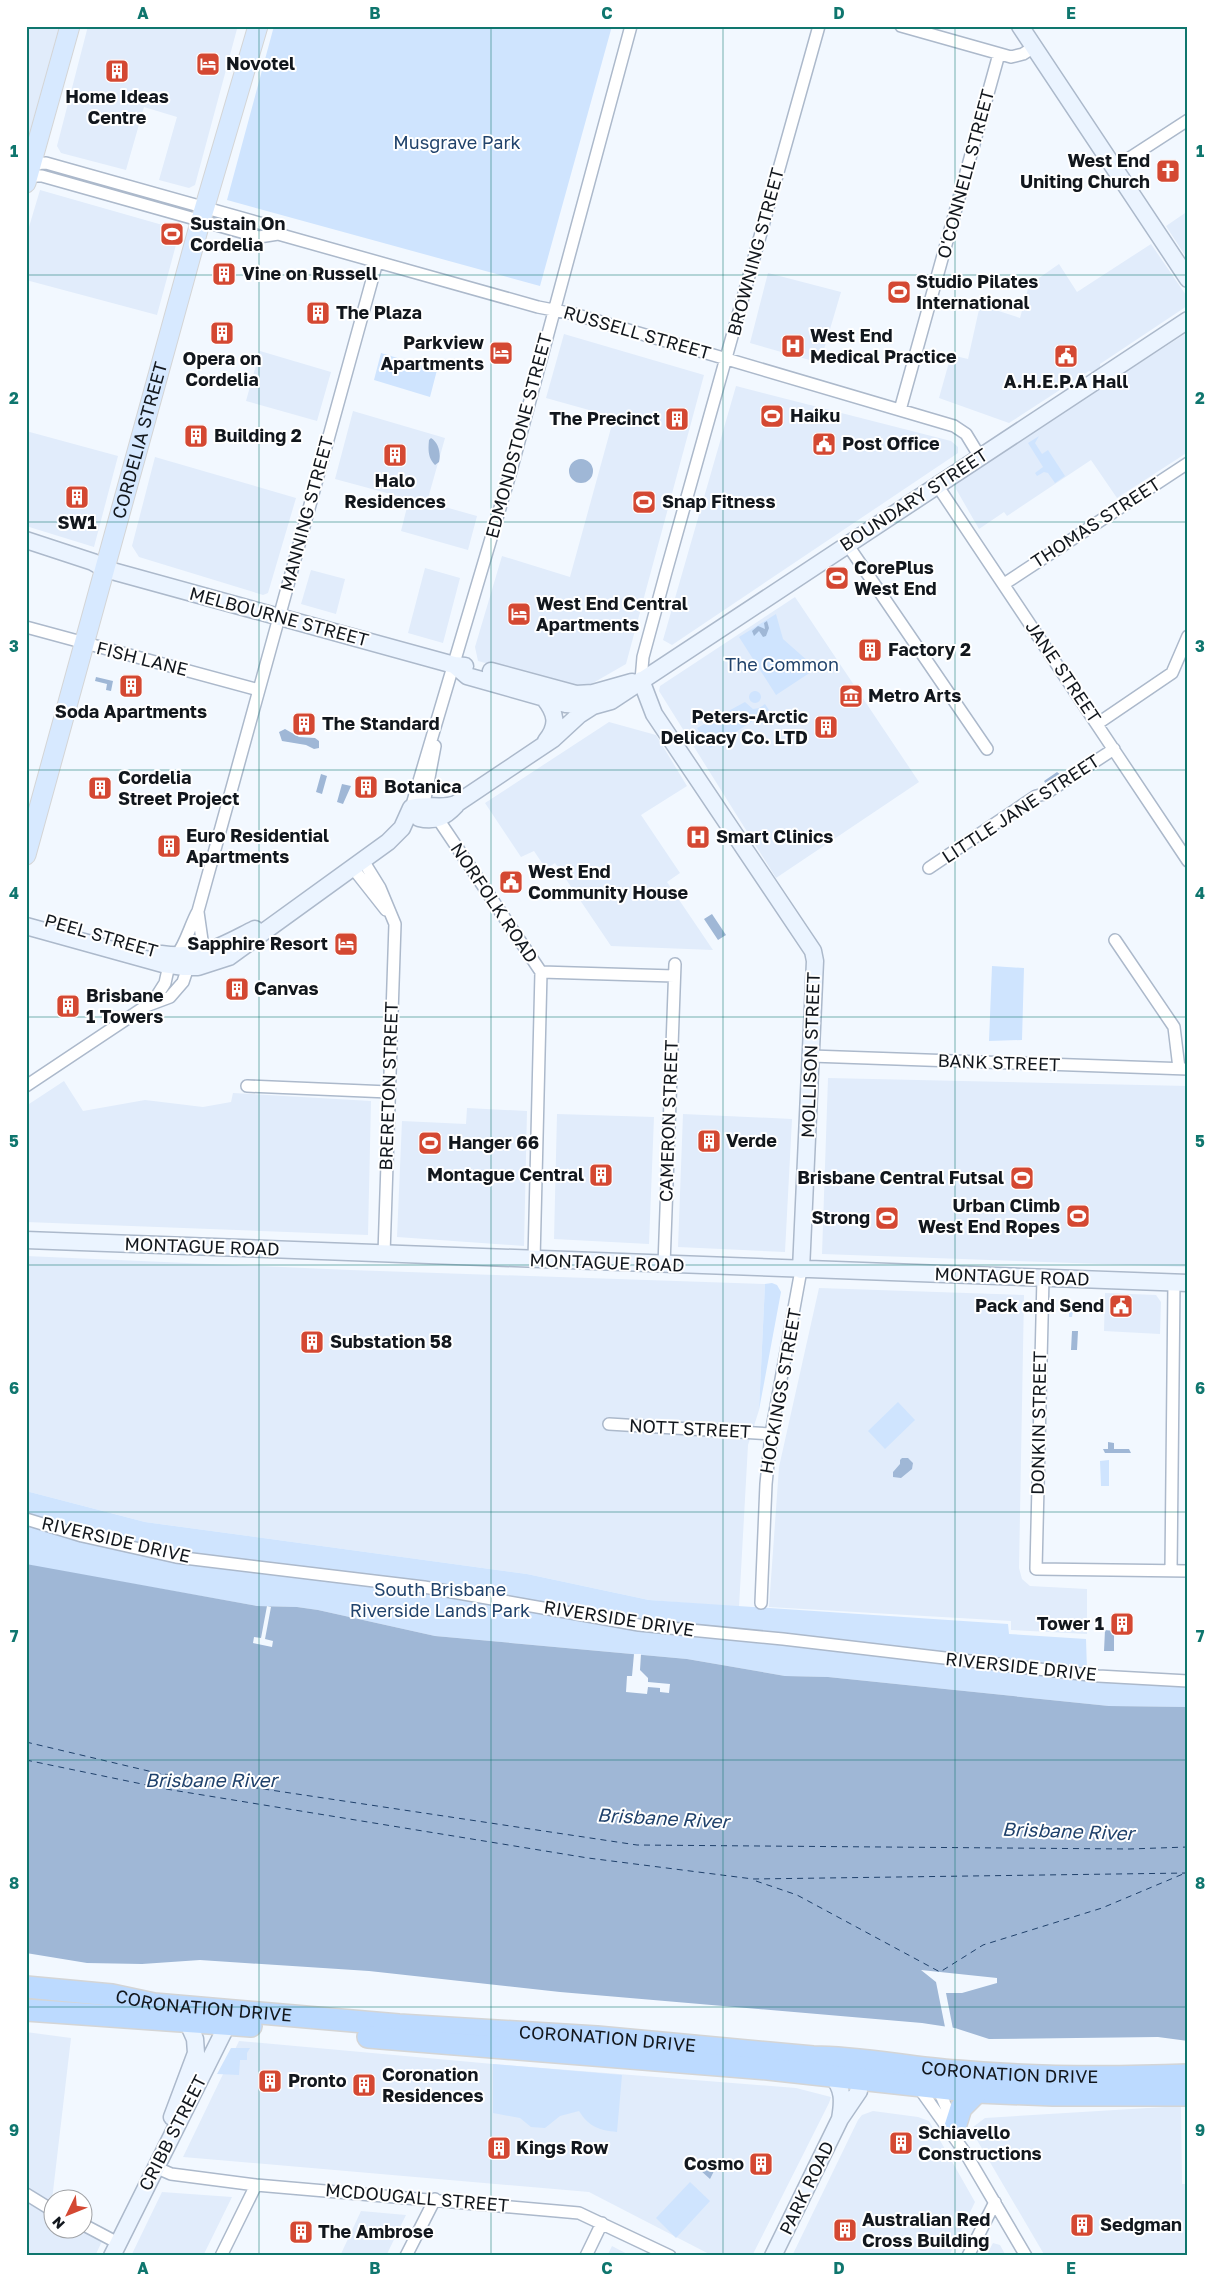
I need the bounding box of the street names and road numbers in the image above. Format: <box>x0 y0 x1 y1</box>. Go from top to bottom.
street label: O'CONNELL STREET <box>932 87 998 261</box>
street label: BROWNING STREET <box>722 165 788 338</box>
street label: RUSSELL STREET <box>561 300 713 364</box>
street label: EDMONDSTONE STREET <box>480 331 556 541</box>
street label: CORDELIA STREET <box>107 359 171 521</box>
street label: MANNING STREET <box>275 434 337 594</box>
street label: BOUNDARY STREET <box>835 443 992 555</box>
street label: THOMAS STREET <box>1027 472 1164 572</box>
street label: MELBOURNE STREET <box>187 582 371 651</box>
street label: JANE STREET <box>1022 616 1106 727</box>
street label: FISH LANE <box>94 636 190 680</box>
street label: LITTLE JANE STREET <box>938 749 1103 867</box>
street label: NORFOLK ROAD <box>447 838 543 967</box>
street label: PEEL STREET <box>42 908 160 962</box>
street label: MOLLISON STREET <box>796 972 824 1138</box>
street label: BRERETON STREET <box>374 1001 402 1171</box>
street label: CAMERON STREET <box>654 1040 682 1202</box>
street label: BANK STREET <box>937 1049 1061 1075</box>
street label: MONTAGUE ROAD <box>124 1232 280 1260</box>
street label: MONTAGUE ROAD <box>529 1248 685 1276</box>
street label: MONTAGUE ROAD <box>934 1262 1090 1290</box>
street label: HOCKINGS STREET <box>755 1306 805 1475</box>
street label: DONKIN STREET <box>1026 1351 1050 1495</box>
street label: NOTT STREET <box>628 1414 752 1442</box>
street label: RIVERSIDE DRIVE <box>40 1511 193 1567</box>
street label: RIVERSIDE DRIVE <box>542 1595 696 1641</box>
street label: RIVERSIDE DRIVE <box>944 1647 1098 1685</box>
street label: CORONATION DRIVE <box>114 1984 293 2026</box>
street label: CORONATION DRIVE <box>518 2020 697 2056</box>
street label: CORONATION DRIVE <box>920 2056 1098 2087</box>
street label: CRIBB STREET <box>134 2071 211 2194</box>
street label: PARK ROAD <box>774 2137 838 2238</box>
street label: MCDOUGALL STREET <box>324 2178 510 2216</box>

